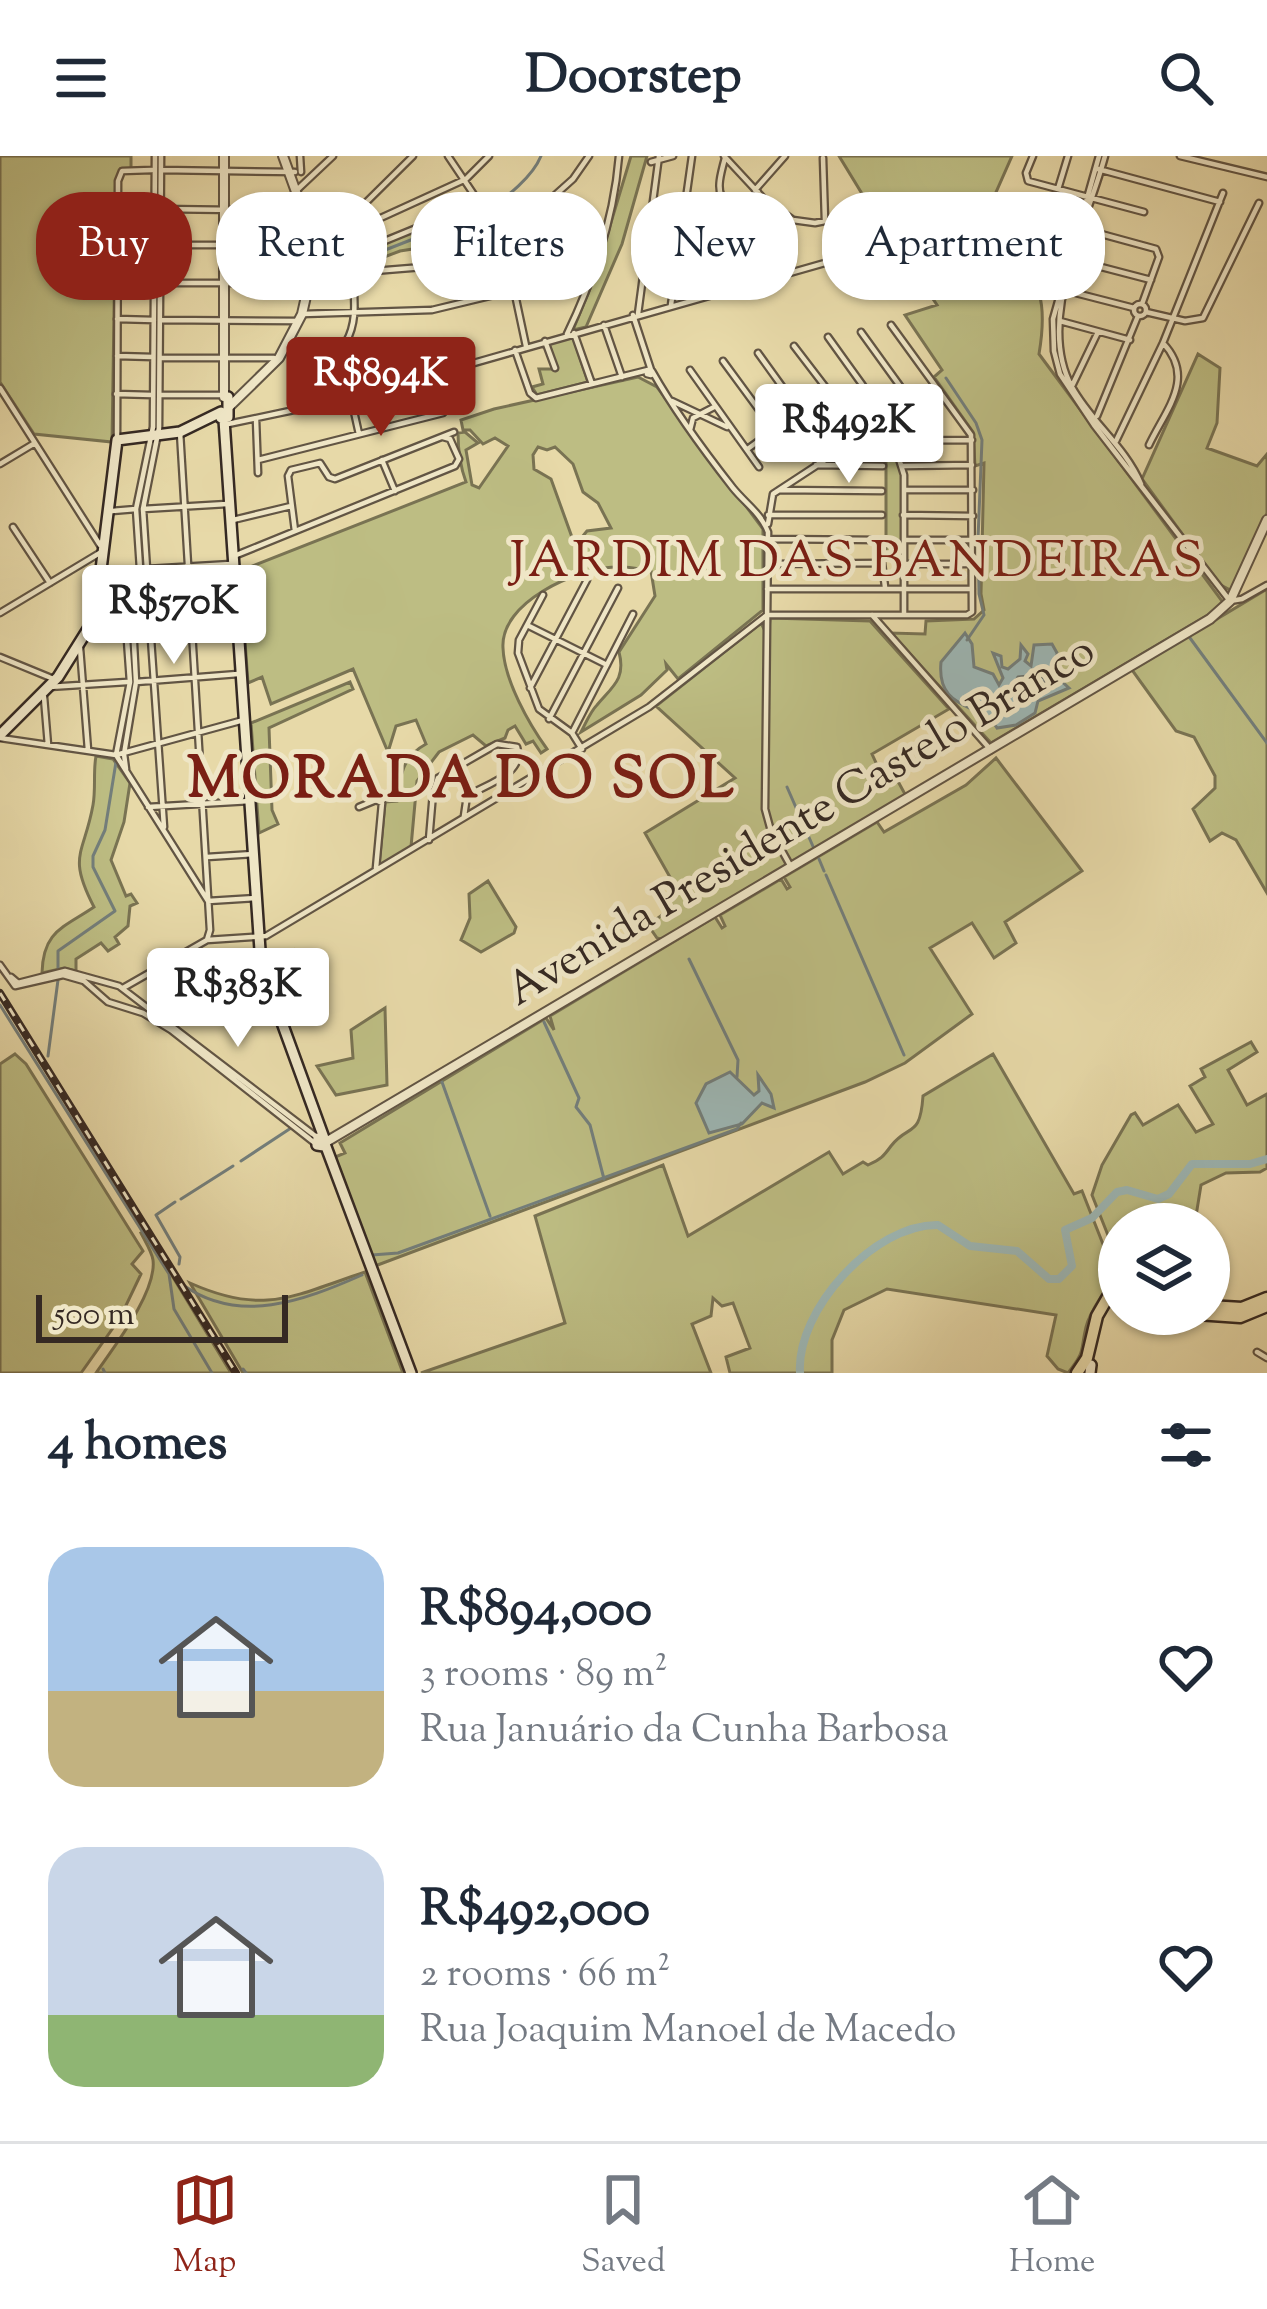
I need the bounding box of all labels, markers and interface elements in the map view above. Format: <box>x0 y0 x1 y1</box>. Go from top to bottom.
text: Doorstep <box>525 39 742 117</box>
icon: menu <box>48 45 114 111</box>
icon: search <box>1153 45 1219 111</box>
chip: Buy <box>36 192 192 300</box>
chip: Rent <box>216 192 387 300</box>
chip: Filters <box>411 192 607 300</box>
chip: New <box>631 192 798 300</box>
chip: Apartment <box>822 192 1105 300</box>
pin: R$894K <box>283 337 479 439</box>
text: R$894K <box>313 348 449 404</box>
pin: R$492K <box>751 384 947 486</box>
text: R$492K <box>782 395 916 451</box>
district label: JARDIM DAS BANDEIRAS <box>507 527 1206 600</box>
pin: R$570K <box>76 565 272 667</box>
text: R$570K <box>109 576 239 632</box>
street label: Avenida Presidente Castelo Branco <box>495 621 1109 1025</box>
district label: MORADA DO SOL <box>187 741 737 823</box>
pin: R$383K <box>140 948 336 1050</box>
text: R$383K <box>174 959 302 1015</box>
map controls <box>1098 1203 1230 1335</box>
button: layers <box>1098 1203 1230 1335</box>
scale bar <box>36 1289 288 1342</box>
text: 500 m <box>54 1292 135 1340</box>
text: 4 homes <box>48 1409 227 1482</box>
icon: filters <box>1153 1412 1219 1478</box>
text: R$894,000 <box>420 1575 652 1648</box>
icon: home <box>144 1595 288 1739</box>
icon: heart <box>1153 1634 1219 1700</box>
text: 3 rooms · 89 m² <box>420 1648 668 1704</box>
text: Rua Januário da Cunha Barbosa <box>420 1704 949 1760</box>
text: R$492,000 <box>420 1875 650 1948</box>
icon: home <box>144 1895 288 2039</box>
icon: heart <box>1153 1934 1219 2000</box>
text: 2 rooms · 66 m² <box>420 1948 670 2004</box>
text: Rua Joaquim Manoel de Macedo <box>420 2004 956 2060</box>
tab: Map <box>172 2167 238 2287</box>
tab: Saved <box>581 2167 666 2287</box>
tab: Home <box>1009 2167 1095 2287</box>

